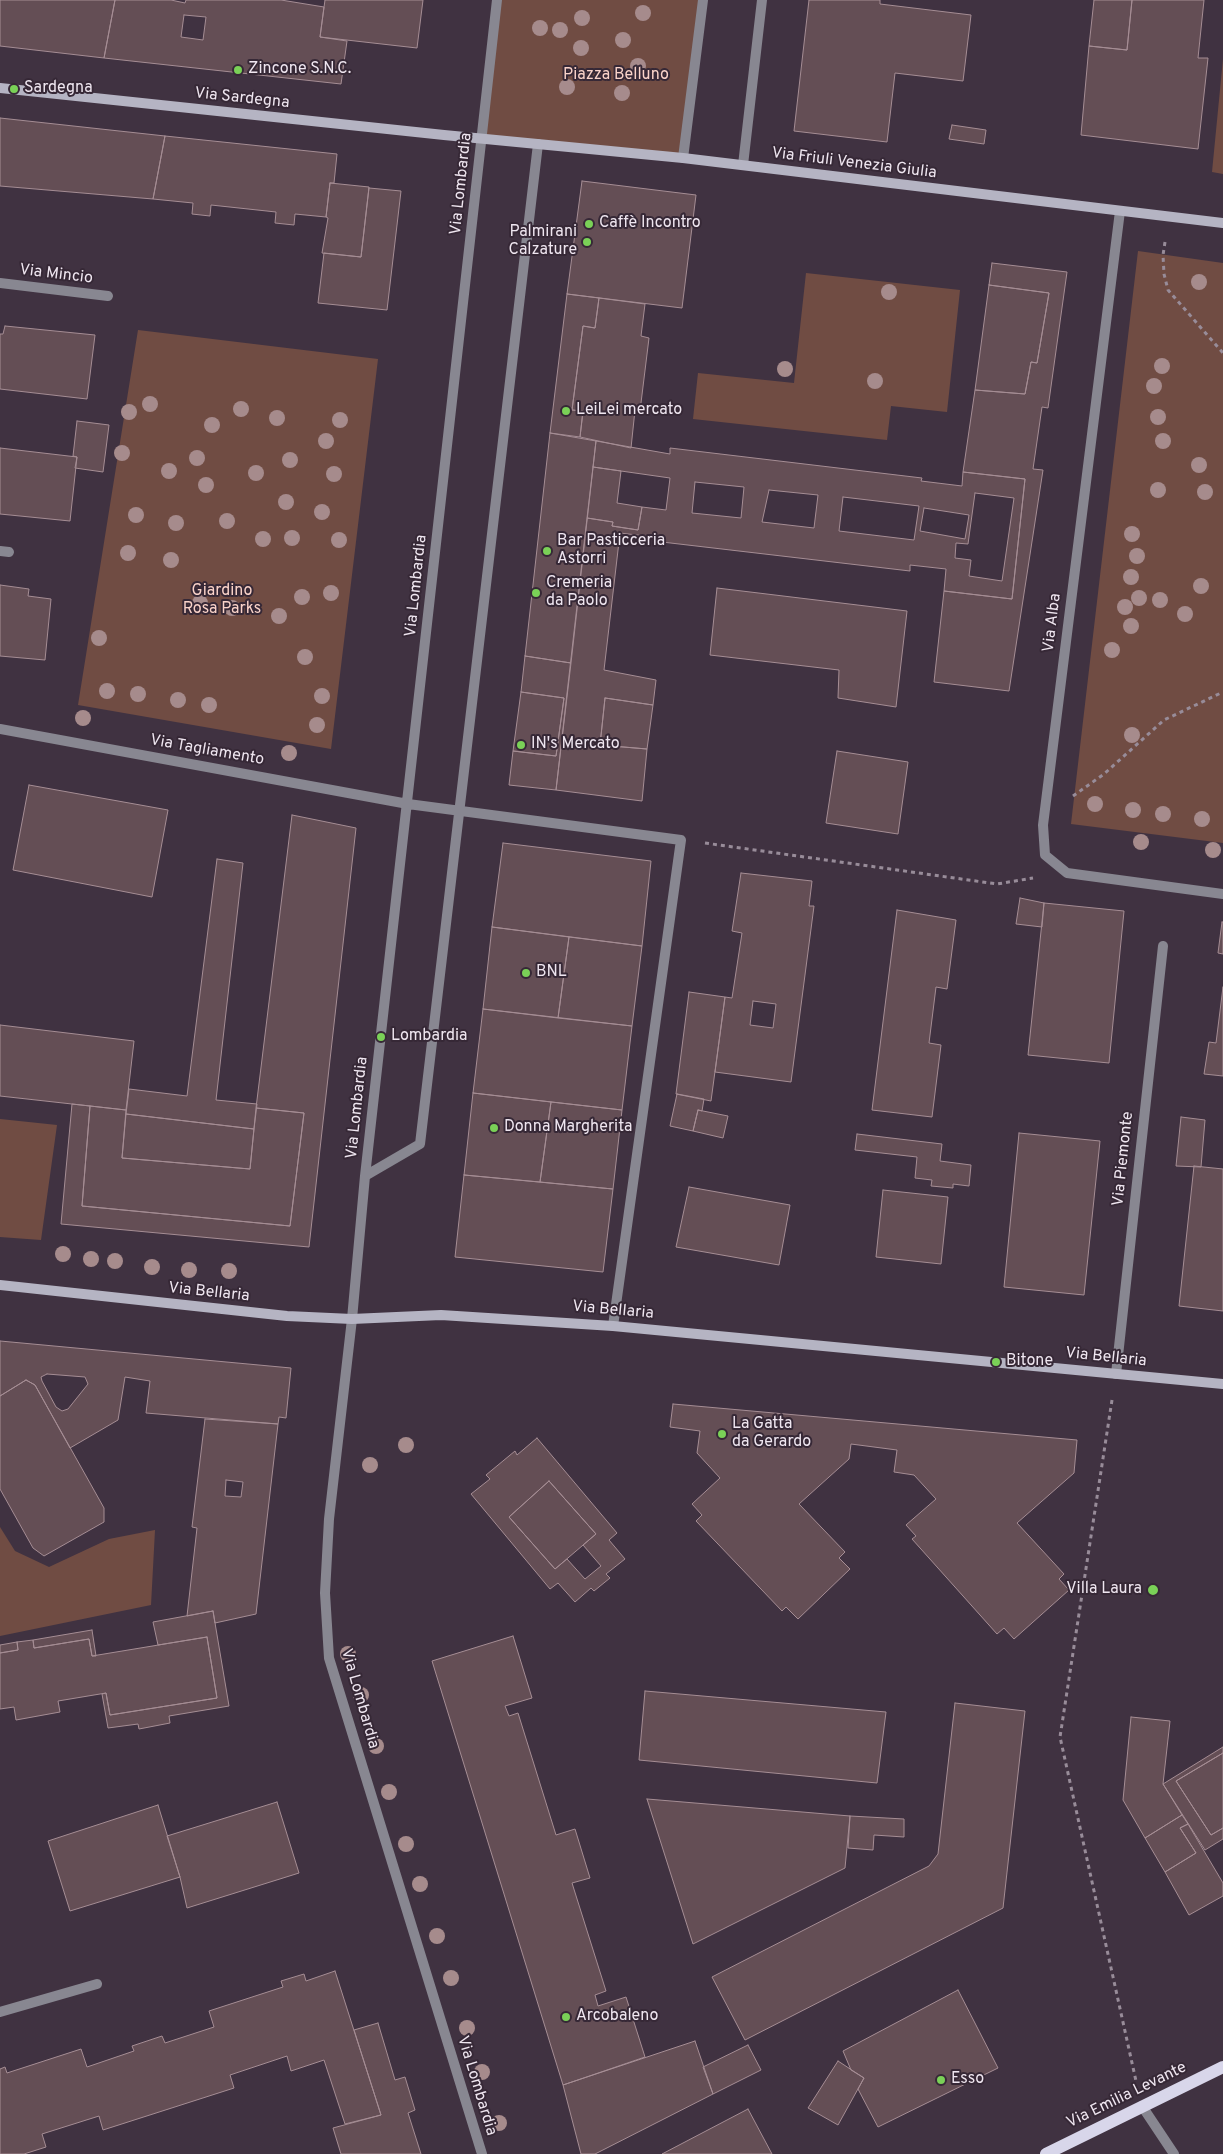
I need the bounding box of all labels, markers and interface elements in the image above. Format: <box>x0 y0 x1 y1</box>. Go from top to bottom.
place label: Zincone S.N.C. <box>248 60 351 80</box>
marker: Zincone S.N.C. <box>232 64 244 76</box>
park label: Piazza Belluno <box>563 66 669 86</box>
place label: Sardegna <box>24 79 93 99</box>
marker: Sardegna <box>8 83 20 95</box>
street label: Via Sardegna <box>194 84 290 114</box>
street label: Via Lombardia <box>447 132 477 236</box>
street label: Via Friuli Venezia Giulia <box>770 144 938 184</box>
place label: Caffè Incontro <box>599 214 701 234</box>
marker: Caffè Incontro <box>583 218 595 230</box>
place label: Palmirani Calzature <box>509 223 577 261</box>
marker: Palmirani Calzature <box>581 236 593 248</box>
street label: Via Mincio <box>18 261 94 289</box>
place label: LeiLei mercato <box>576 401 682 421</box>
marker: LeiLei mercato <box>560 405 572 417</box>
place label: Bar Pasticceria Astorri <box>557 532 665 570</box>
street label: Via Lombardia <box>402 534 432 638</box>
marker: Bar Pasticceria Astorri <box>541 545 553 557</box>
place label: Cremeria da Paolo <box>546 574 612 612</box>
park label: Giardino Rosa Parks <box>183 582 261 620</box>
marker: Cremeria da Paolo <box>530 587 542 599</box>
street label: Via Alba <box>1040 592 1066 654</box>
street label: Via Tagliamento <box>148 732 266 770</box>
place label: IN's Mercato <box>531 735 620 755</box>
marker: IN's Mercato <box>515 739 527 751</box>
place label: BNL <box>536 963 567 983</box>
marker: BNL <box>520 967 532 979</box>
place label: Lombardia <box>391 1027 467 1047</box>
marker: Lombardia <box>375 1031 387 1043</box>
street label: Via Lombardia <box>343 1056 373 1160</box>
street label: Via Piemonte <box>1109 1111 1139 1207</box>
place label: Donna Margherita <box>504 1118 632 1138</box>
marker: Donna Margherita <box>488 1122 500 1134</box>
street label: Via Bellaria <box>167 1279 251 1307</box>
street label: Via Bellaria <box>572 1298 654 1324</box>
street label: Via Bellaria <box>1064 1344 1148 1372</box>
place label: Bitone <box>1006 1352 1053 1372</box>
marker: Bitone <box>990 1356 1002 1368</box>
place label: La Gatta da Gerardo <box>732 1415 811 1453</box>
marker: La Gatta da Gerardo <box>716 1428 728 1440</box>
place label: Villa Laura <box>1066 1580 1142 1600</box>
marker: Villa Laura <box>1146 1583 1160 1597</box>
street label: Via Lombardia <box>336 1647 382 1751</box>
place label: Arcobaleno <box>576 2007 659 2027</box>
marker: Arcobaleno <box>560 2011 572 2023</box>
street label: Via Lombardia <box>452 2034 500 2138</box>
street label: Via Emilia Levante <box>1064 2059 1190 2133</box>
place label: Esso <box>951 2070 984 2090</box>
marker: Esso <box>935 2074 947 2086</box>

